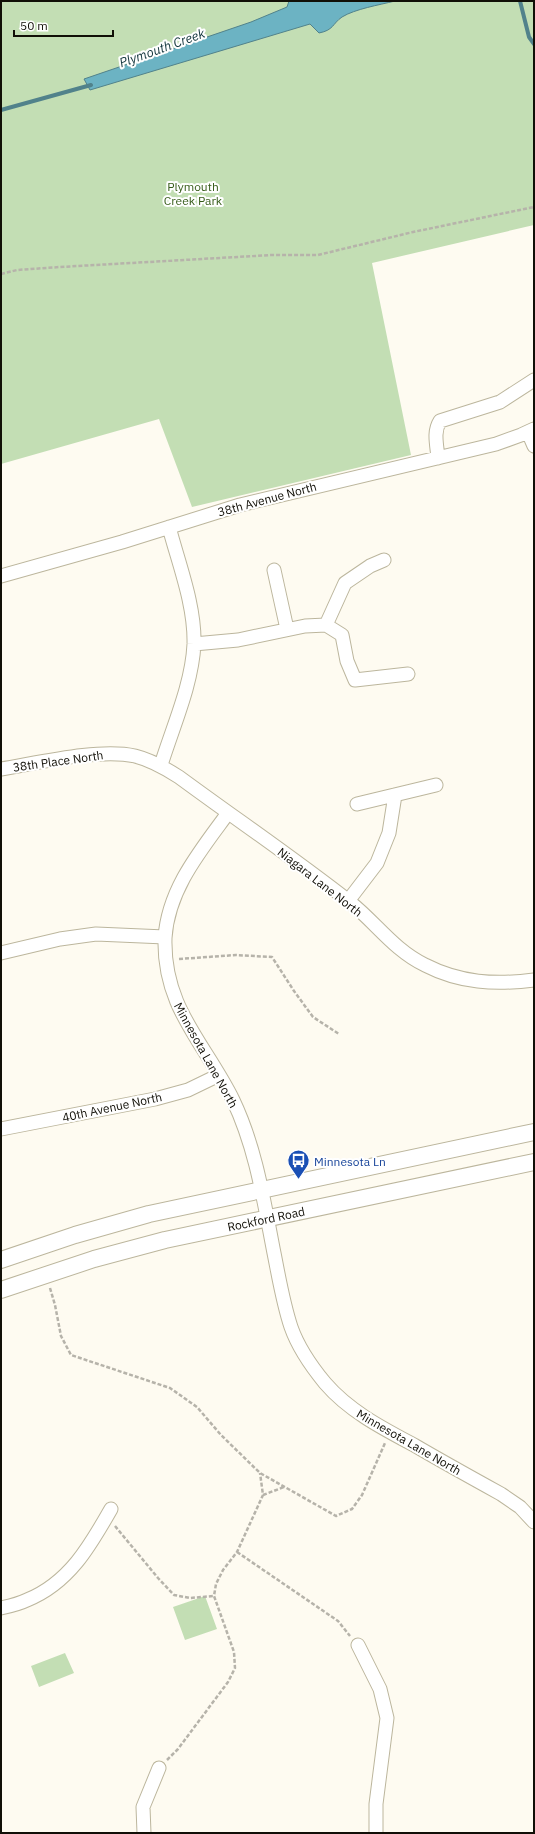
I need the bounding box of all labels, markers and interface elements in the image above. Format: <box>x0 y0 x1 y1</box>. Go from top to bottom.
scale bar <box>14 12 113 38</box>
text: 50 m <box>20 18 48 33</box>
water label: Plymouth Creek <box>117 25 207 71</box>
park label: Plymouth Creek Park <box>164 179 223 208</box>
street label: 38th Avenue North <box>216 479 318 519</box>
street label: 38th Place North <box>12 747 104 775</box>
street label: Niagara Lane North <box>275 844 365 920</box>
street label: Minnesota Lane North <box>171 1000 241 1110</box>
street label: 40th Avenue North <box>61 1089 163 1125</box>
bus stop icon: Minnesota Ln <box>286 1148 312 1181</box>
place label: Minnesota Ln <box>314 1154 386 1169</box>
street label: Rockford Road <box>226 1203 306 1235</box>
street label: Minnesota Lane North <box>354 1406 464 1478</box>

